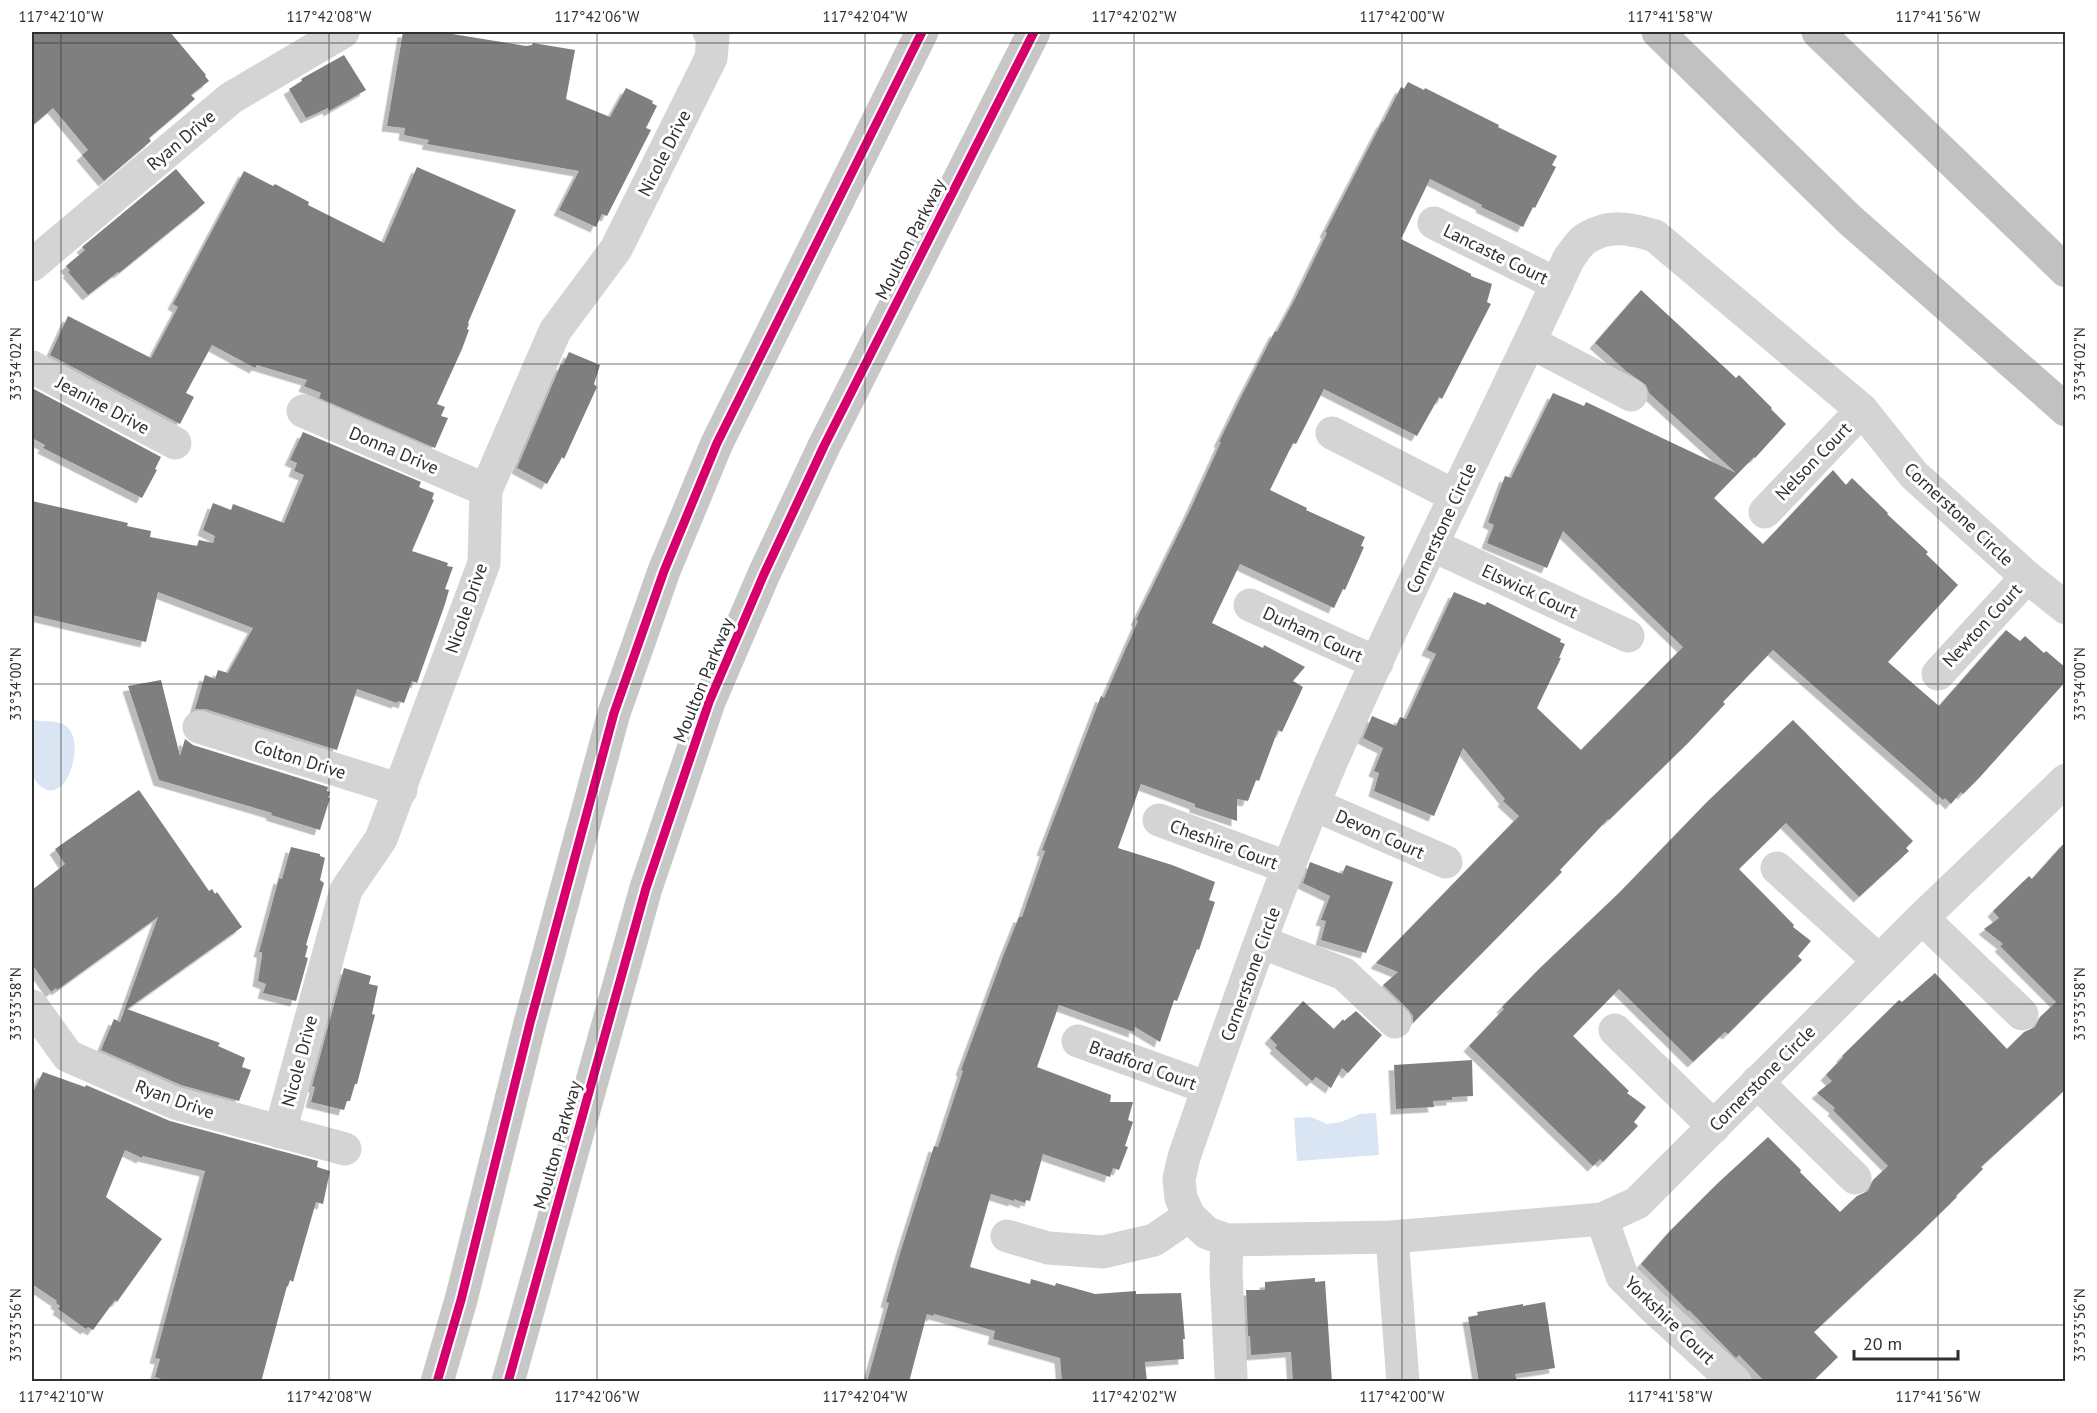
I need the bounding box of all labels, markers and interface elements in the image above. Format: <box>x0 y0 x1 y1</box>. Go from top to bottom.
text: 117°42'10"W <box>19 7 104 26</box>
text: 117°42'08"W <box>287 7 372 26</box>
text: 117°42'06"W <box>555 7 640 26</box>
text: 117°42'04"W <box>823 7 908 26</box>
text: 117°42'02"W <box>1092 7 1177 26</box>
text: 117°42'00"W <box>1360 7 1445 26</box>
text: 117°41'58"W <box>1628 7 1713 26</box>
text: 117°41'56"W <box>1896 7 1981 26</box>
street label: Ryan Drive <box>142 105 220 175</box>
street label: Nicole Drive <box>632 106 696 200</box>
street label: Moulton Parkway <box>870 174 951 303</box>
street label: Lancaste Court <box>1440 219 1552 289</box>
text: 33°34'02"N <box>6 327 25 401</box>
text: 33°34'02"N <box>2070 327 2089 401</box>
street label: Jeanine Drive <box>52 370 153 439</box>
street label: Nelson Court <box>1770 417 1856 505</box>
street label: Donna Drive <box>346 421 442 479</box>
street label: Cornerstone Circle <box>1900 457 2018 571</box>
street label: Cornerstone Circle <box>1401 459 1481 597</box>
street label: Elswick Court <box>1478 559 1582 623</box>
street label: Nicole Drive <box>440 560 492 656</box>
street label: Newton Court <box>1937 578 2027 672</box>
street label: Durham Court <box>1259 601 1367 667</box>
street label: Moulton Parkway <box>667 614 739 746</box>
text: 33°34'00"N <box>6 647 25 721</box>
text: 33°34'00"N <box>2070 647 2089 721</box>
street label: Colton Drive <box>251 734 349 784</box>
street label: Devon Court <box>1332 804 1428 864</box>
street label: Cheshire Court <box>1167 814 1281 874</box>
street label: Cornerstone Circle <box>1215 904 1285 1044</box>
text: 33°33'58"N <box>6 967 25 1041</box>
text: 33°33'58"N <box>2070 967 2089 1041</box>
street label: Nicole Drive <box>276 1013 322 1109</box>
street label: Cornerstone Circle <box>1704 1020 1820 1136</box>
street label: Bradford Court <box>1086 1035 1200 1095</box>
street label: Ryan Drive <box>132 1074 218 1124</box>
street label: Moulton Parkway <box>528 1077 587 1212</box>
street label: Yorkshire Court <box>1620 1271 1720 1369</box>
text: 33°33'56"N <box>6 1288 25 1362</box>
text: 33°33'56"N <box>2070 1288 2089 1362</box>
scale bar <box>1854 1323 1958 1361</box>
text: 20 m <box>1863 1332 1902 1355</box>
text: 117°42'10"W <box>19 1387 104 1406</box>
text: 117°42'08"W <box>287 1387 372 1406</box>
text: 117°42'06"W <box>555 1387 640 1406</box>
text: 117°42'04"W <box>823 1387 908 1406</box>
text: 117°42'02"W <box>1092 1387 1177 1406</box>
text: 117°42'00"W <box>1360 1387 1445 1406</box>
text: 117°41'58"W <box>1628 1387 1713 1406</box>
text: 117°41'56"W <box>1896 1387 1981 1406</box>

